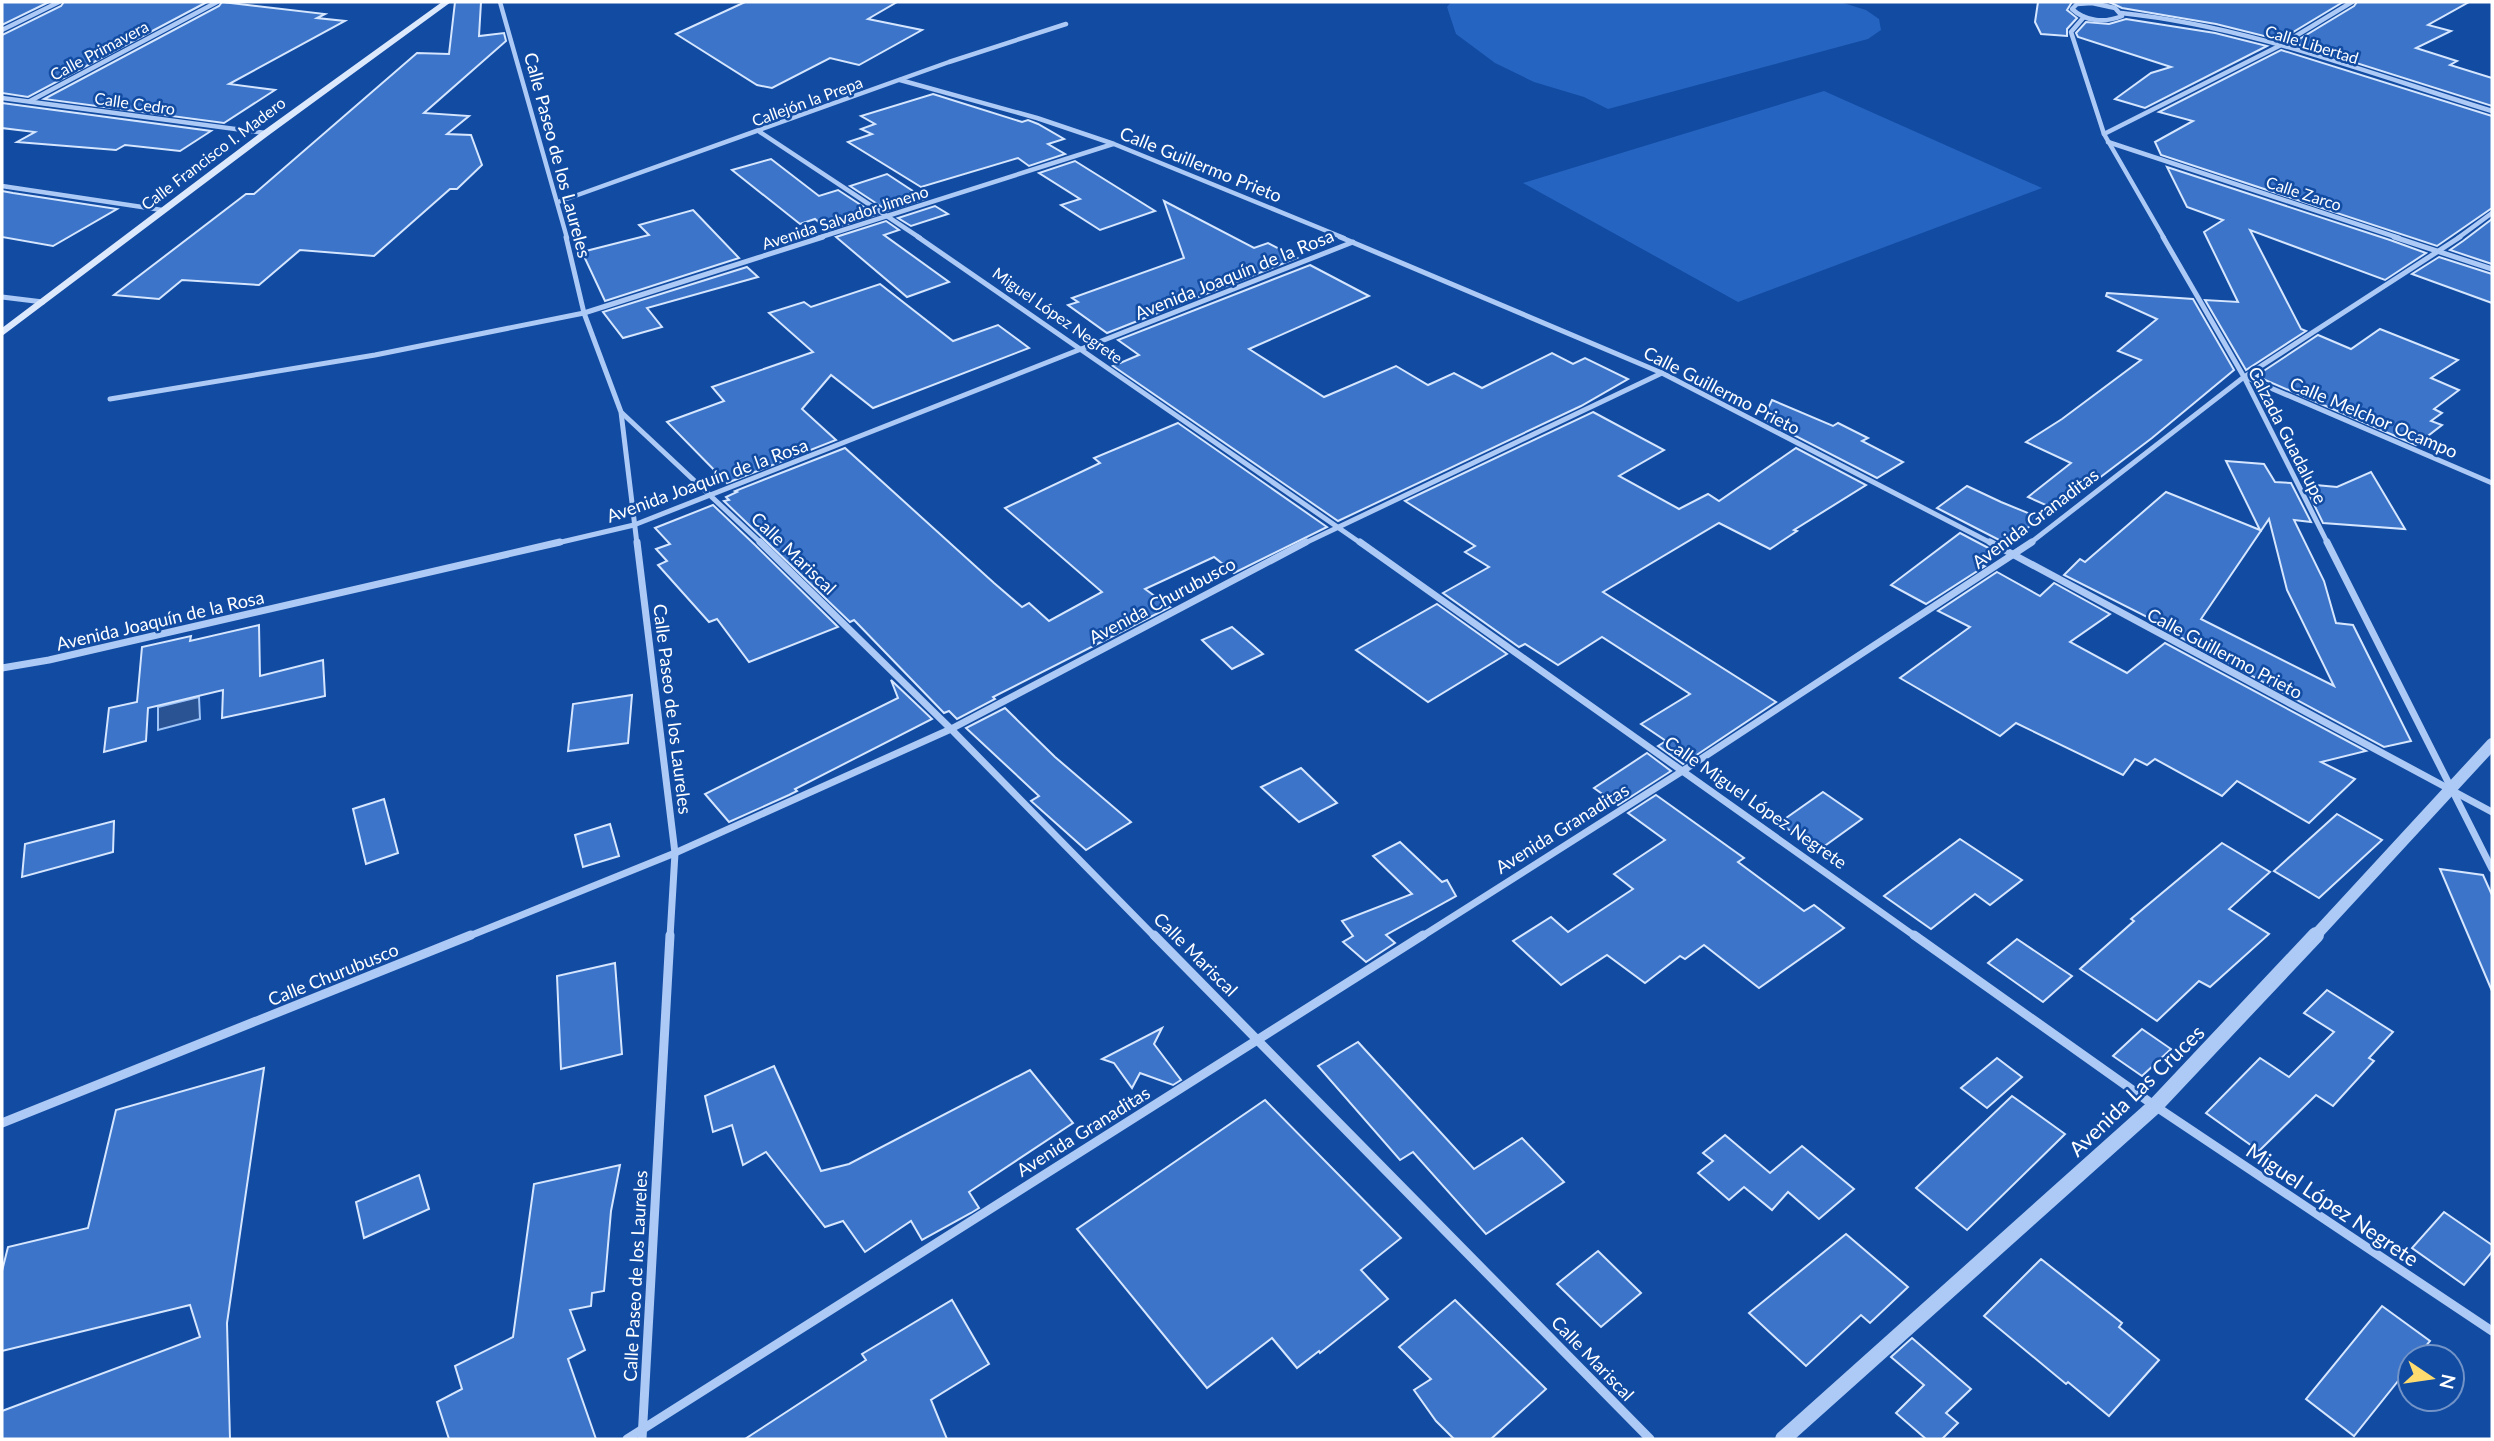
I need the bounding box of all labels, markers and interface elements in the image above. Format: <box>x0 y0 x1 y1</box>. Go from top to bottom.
street label: Calle Primavera <box>46 16 152 84</box>
street label: Calle Libertad <box>2263 21 2361 67</box>
street label: Calle Paseo de los Laureles <box>520 50 596 260</box>
street label: Callejón la Prepa <box>749 72 865 130</box>
street label: Calle Cedro <box>93 88 177 118</box>
street label: Calle Francisco I. Madero <box>137 93 289 213</box>
street label: Calle Guillermo Prieto <box>1117 121 1285 207</box>
street label: Calle Zarco <box>2264 172 2344 214</box>
street label: Avenida Salvador Jimeno <box>759 181 931 253</box>
street label: Avenida Joaquín de la Rosa <box>1131 224 1337 324</box>
street label: Miguel López Negrete <box>989 263 1127 367</box>
street label: Calle Guillermo Prieto <box>1640 341 1804 439</box>
street label: Calzada Guadalupe <box>2244 363 2332 507</box>
street label: Calle Melchor Ocampo <box>2287 372 2461 462</box>
street label: Avenida Joaquín de la Rosa <box>603 433 811 527</box>
street label: Avenida Granaditas <box>1967 463 2103 573</box>
street label: Calle Mariscal <box>747 507 841 599</box>
street label: Avenida Churubusco <box>1085 552 1239 648</box>
street label: Avenida Joaquín de la Rosa <box>54 585 266 655</box>
street label: Calle Paseo de los Laureles <box>649 603 697 816</box>
street label: Calle Guillermo Prieto <box>2144 603 2306 703</box>
street label: Calle Miguel López Negrete <box>1661 731 1851 873</box>
street label: Avenida Granaditas <box>1491 778 1633 878</box>
street label: Calle Mariscal <box>1150 908 1242 1000</box>
street label: Calle Churubusco <box>265 938 401 1010</box>
street label: Avenida Las Cruces <box>2063 1019 2209 1161</box>
street label: Avenida Granaditas <box>1012 1081 1154 1181</box>
street label: Miguel López Negrete <box>2242 1137 2424 1271</box>
street label: Calle Paseo de los Laureles <box>618 1170 652 1382</box>
street label: Calle Mariscal <box>1547 1311 1639 1405</box>
north arrow <box>2396 1343 2466 1413</box>
text: N <box>2435 1372 2461 1392</box>

